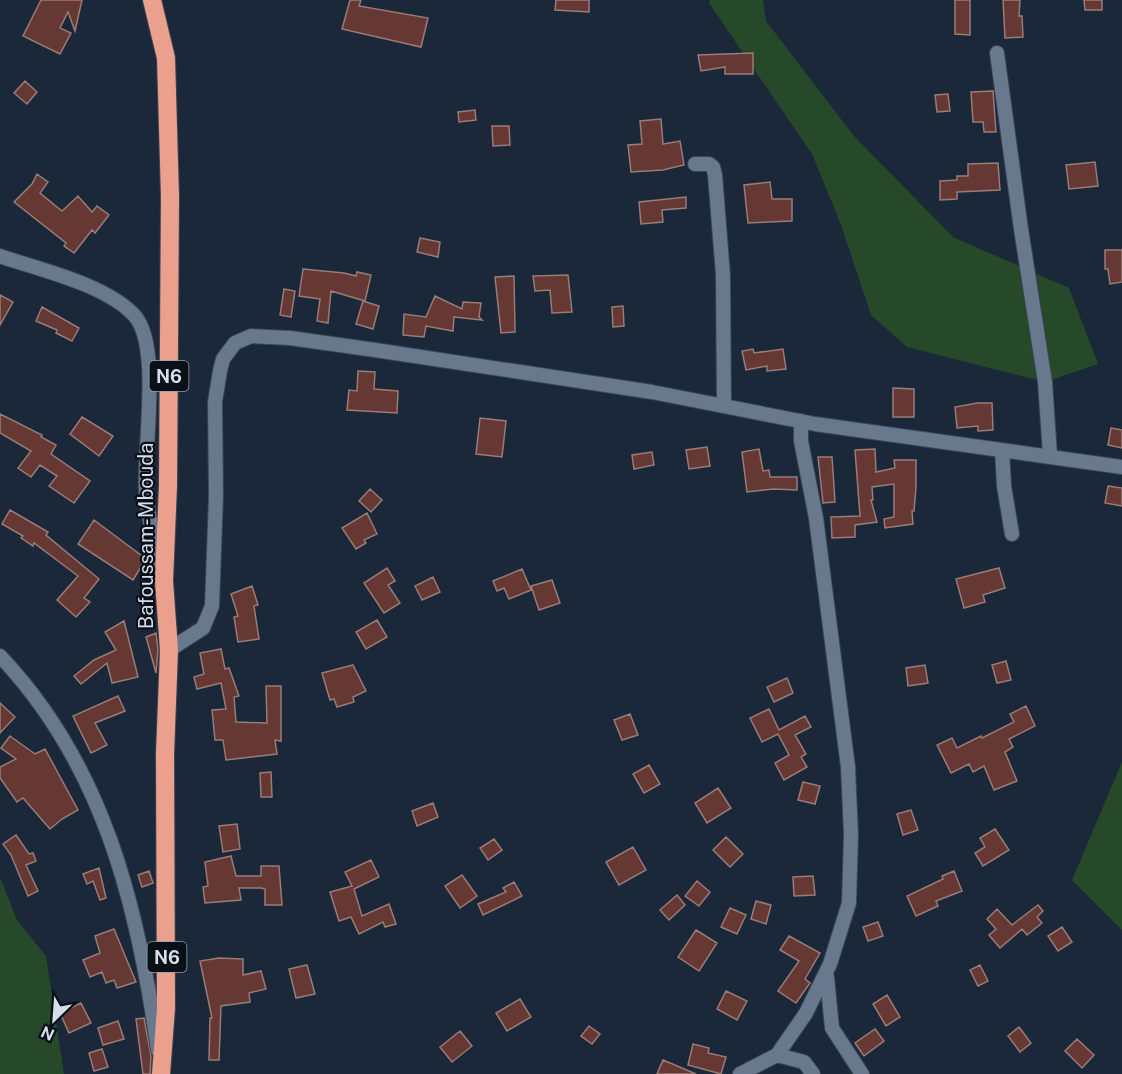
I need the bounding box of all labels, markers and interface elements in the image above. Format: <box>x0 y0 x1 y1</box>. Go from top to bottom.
road number: N6 <box>150 361 188 391</box>
street label: Bafoussam-Mbouda <box>134 443 158 629</box>
road number: N6 <box>148 942 186 972</box>
north arrow <box>24 990 84 1050</box>
text: N <box>38 1022 58 1044</box>

